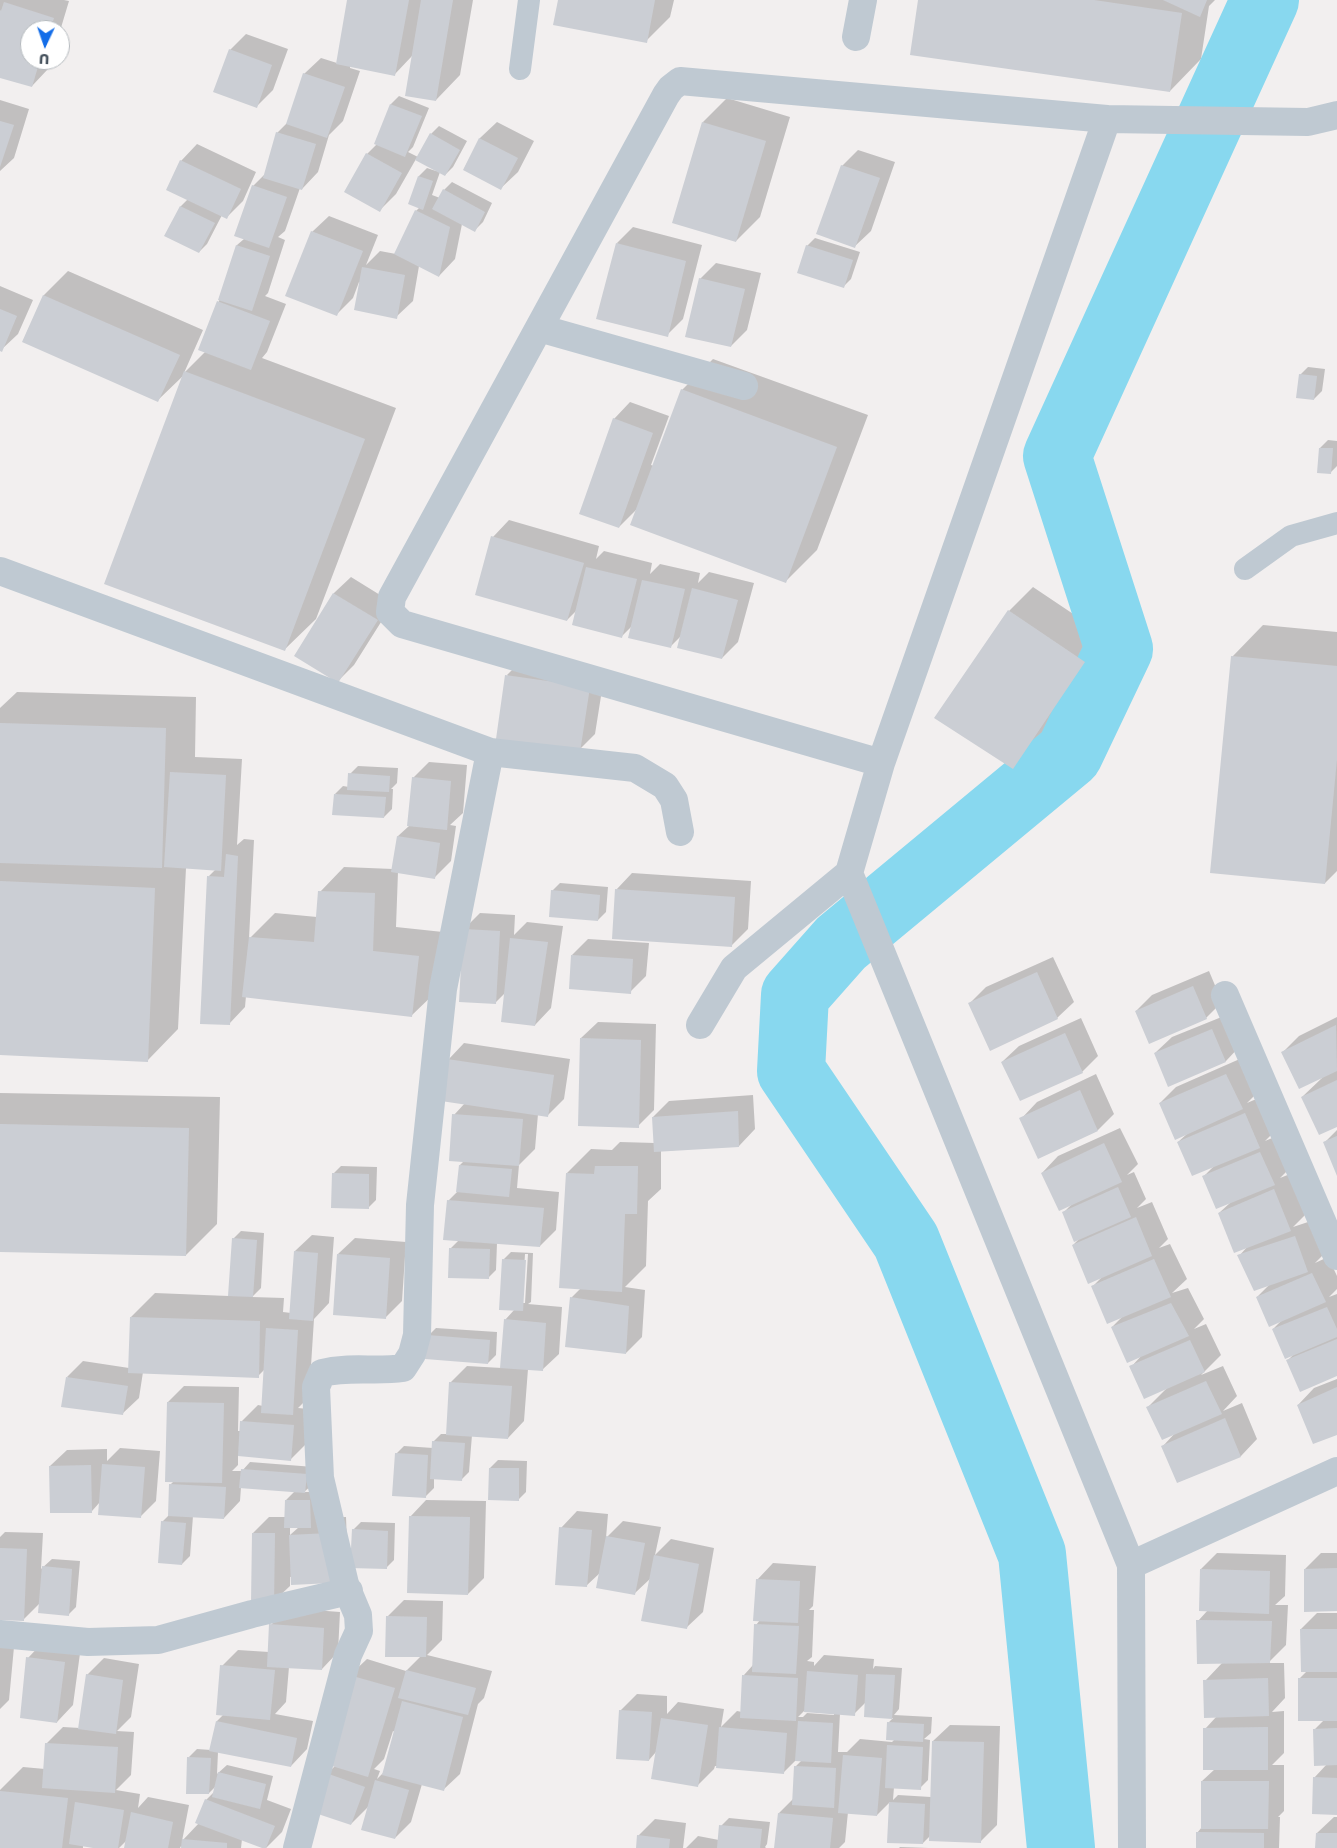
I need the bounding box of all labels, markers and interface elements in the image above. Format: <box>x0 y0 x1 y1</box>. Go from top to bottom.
north arrow <box>20 20 70 70</box>
text: U <box>39 51 50 68</box>

